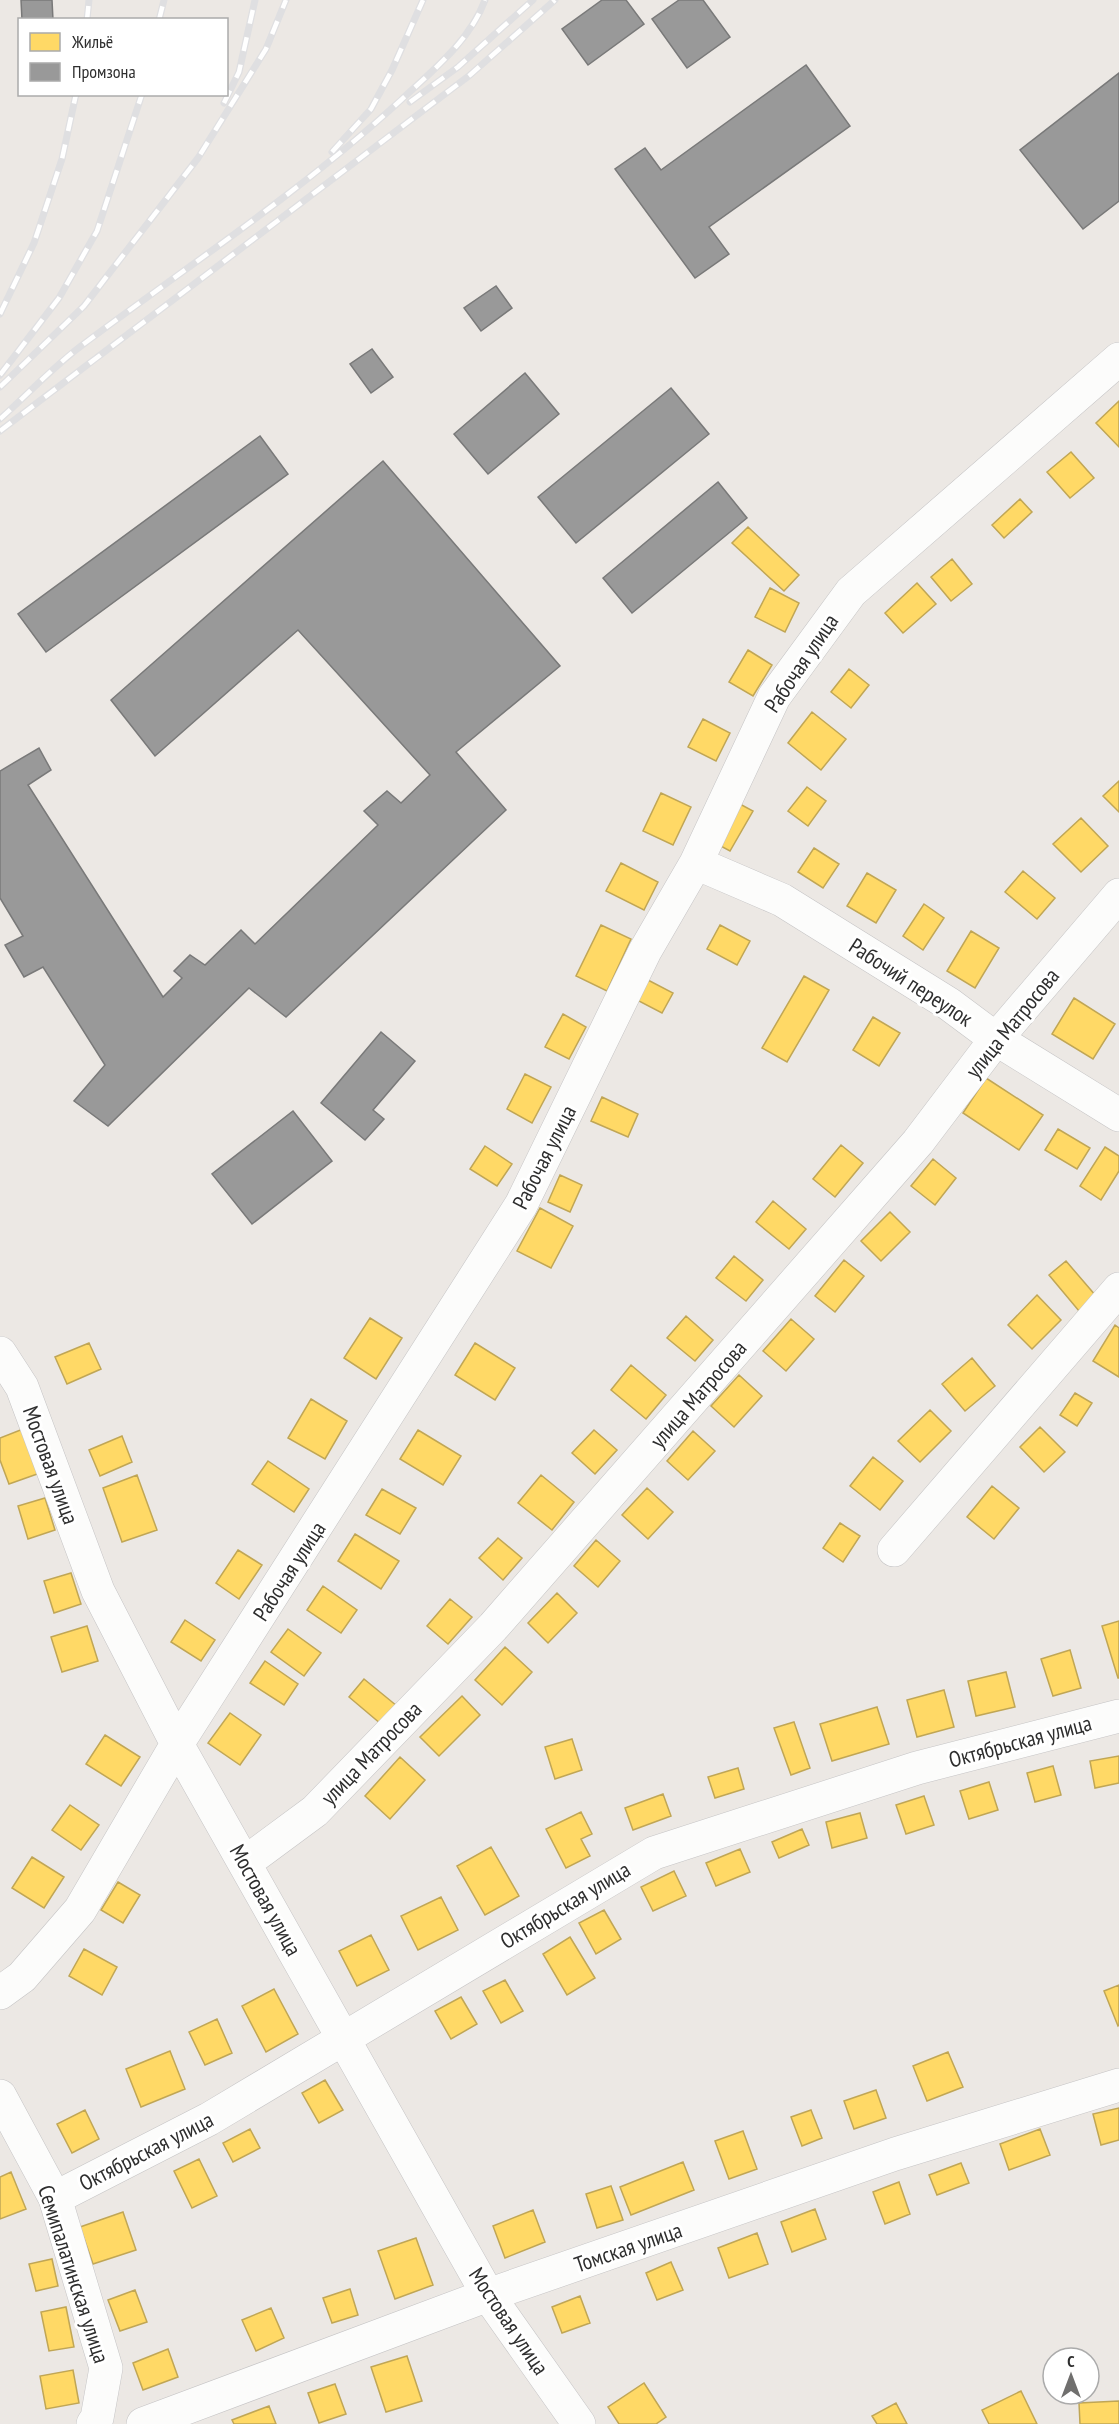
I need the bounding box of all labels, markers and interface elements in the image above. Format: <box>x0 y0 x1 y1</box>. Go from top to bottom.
legend <box>18 18 228 96</box>
text: Жильё <box>71 30 113 53</box>
text: Промзона <box>72 60 136 83</box>
street label: Рабочая улица <box>758 608 844 718</box>
street label: Рабочий переулок <box>844 932 978 1033</box>
street label: улица Матросова <box>959 962 1065 1084</box>
street label: Рабочая улица <box>506 1100 582 1214</box>
street label: улица Матросова <box>644 1334 752 1454</box>
street label: Мостовая улица <box>17 1402 85 1528</box>
street label: Рабочая улица <box>247 1516 331 1626</box>
street label: улица Матросова <box>315 1695 427 1811</box>
street label: Октябрьская улица <box>946 1708 1094 1774</box>
street label: Мостовая улица <box>224 1839 308 1961</box>
street label: Октябрьская улица <box>495 1855 635 1955</box>
street label: Октябрьская улица <box>74 2105 218 2197</box>
street label: Семипалатинская улица <box>32 2182 116 2366</box>
street label: Томская улица <box>571 2216 685 2278</box>
street label: Мостовая улица <box>463 2262 555 2380</box>
north arrow <box>1041 2346 1101 2406</box>
text: С <box>1067 2351 1075 2371</box>

